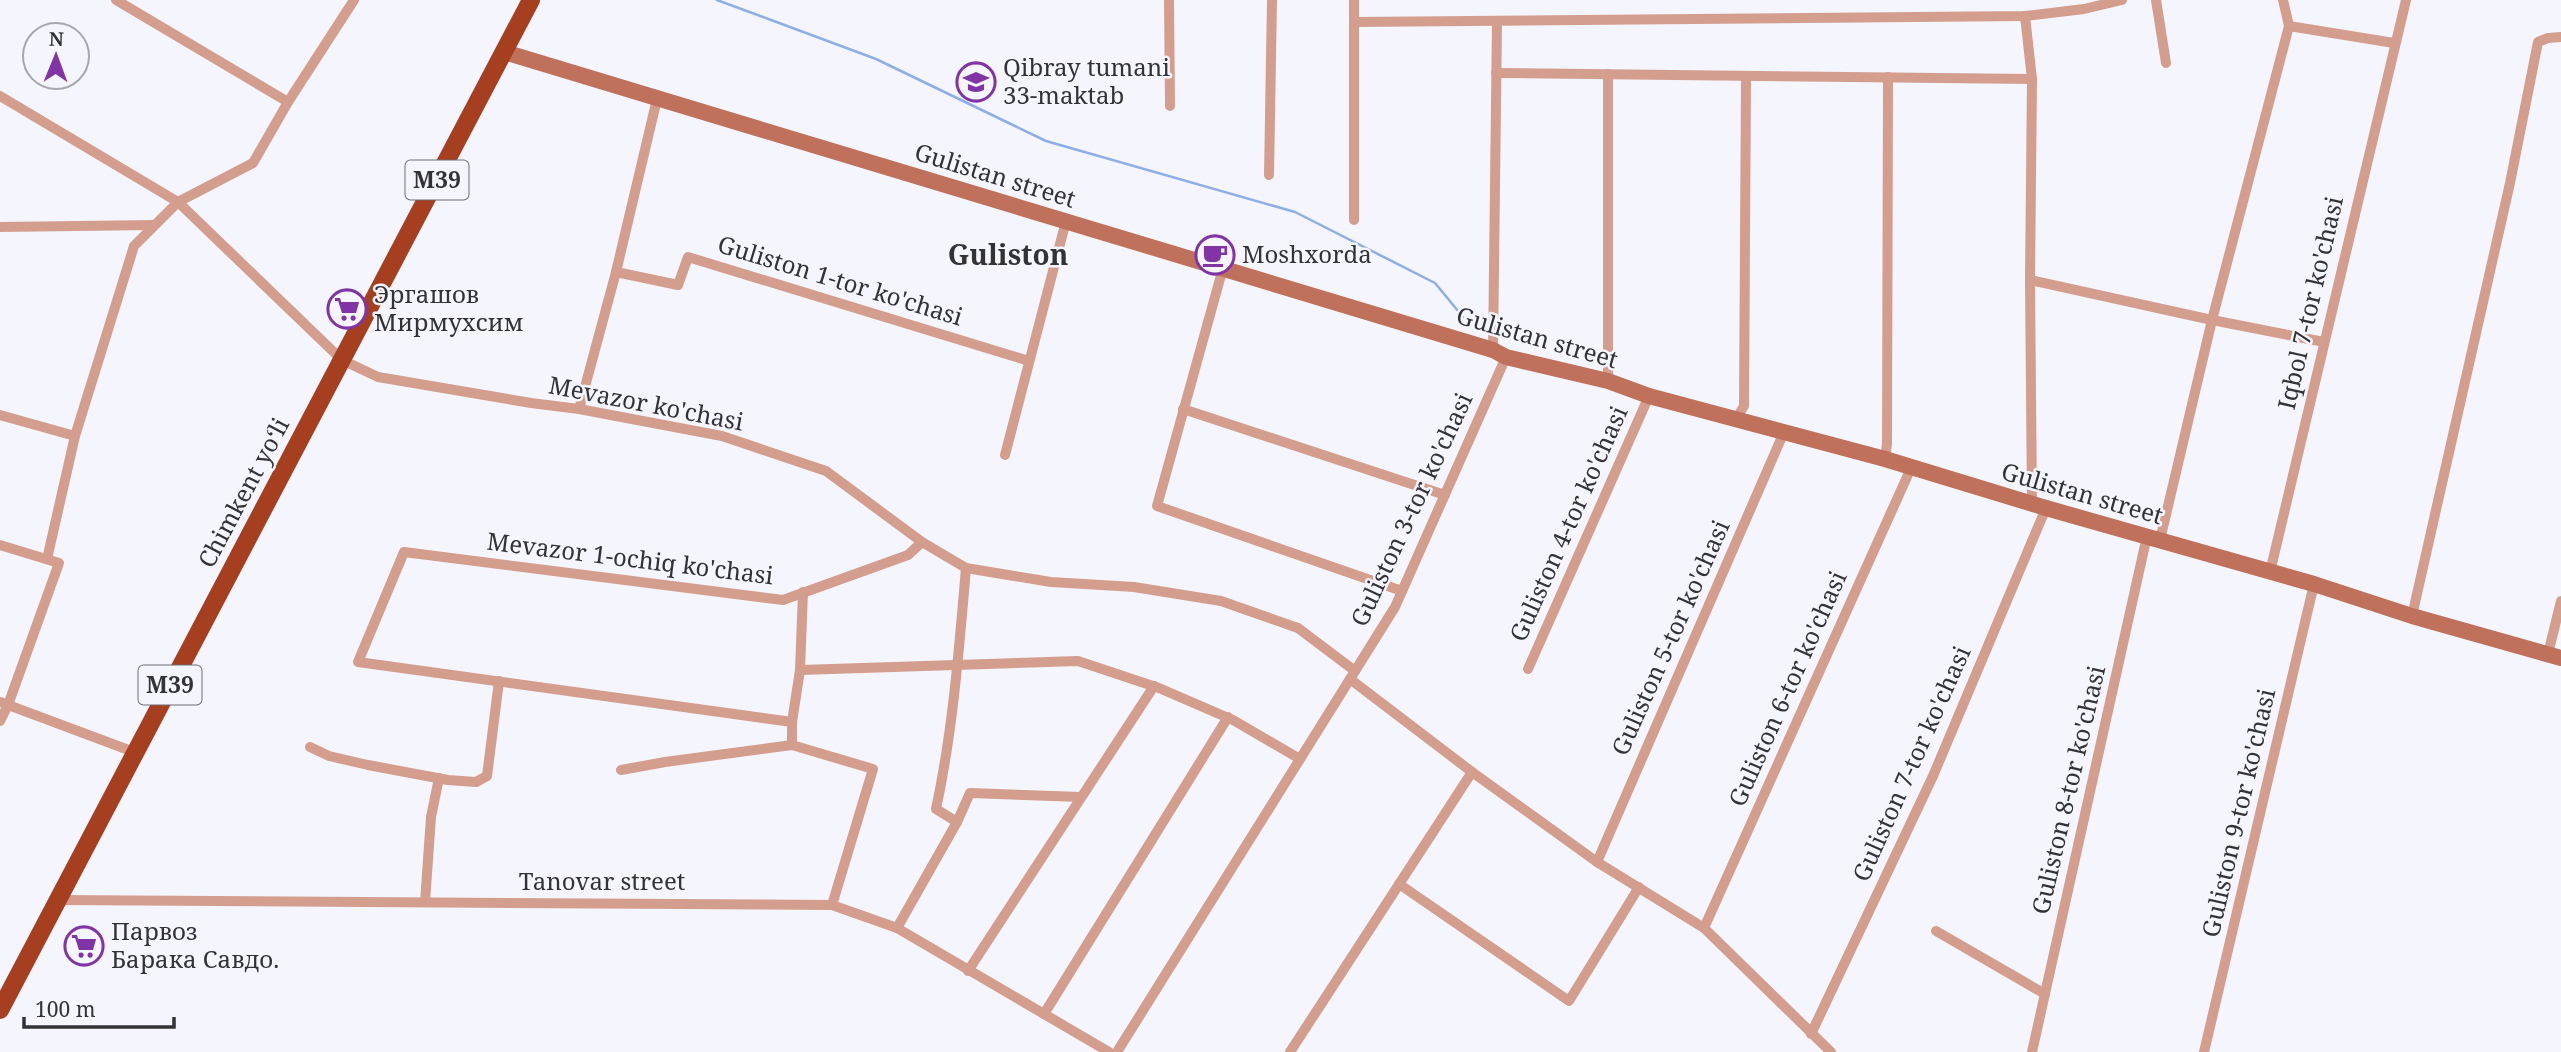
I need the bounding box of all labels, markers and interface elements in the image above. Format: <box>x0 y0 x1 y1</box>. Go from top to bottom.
north arrow <box>21 21 91 91</box>
text: N <box>49 26 64 52</box>
place label: Qibray tumani 33-maktab <box>1003 50 1170 111</box>
school or university icon: Qibray tumani 33-maktab <box>955 61 997 103</box>
street label: Gulistan street <box>911 134 1080 215</box>
road number: M39 <box>406 160 468 200</box>
street label: Iqbol 7-tor ko'chasi <box>2269 193 2350 412</box>
street label: Guliston 1-tor ko'chasi <box>714 227 967 333</box>
cafe icon: Moshxorda <box>1194 234 1236 276</box>
district label: Guliston <box>948 235 1068 273</box>
place label: Moshxorda <box>1242 237 1372 270</box>
place label: Эргашов Мирмухсим <box>374 277 524 338</box>
supermarket icon: Эргашов Мирмухсим <box>326 288 368 330</box>
street label: Gulistan street <box>1453 298 1622 375</box>
street label: Mevazor ko'chasi <box>546 367 747 438</box>
street label: Guliston 3-tor ko'chasi <box>1342 387 1479 632</box>
street label: Guliston 4-tor ko'chasi <box>1501 400 1635 646</box>
street label: Chimkent yo‘li <box>189 411 296 573</box>
street label: Gulistan street <box>1998 454 2167 531</box>
street label: Guliston 5-tor ko'chasi <box>1603 514 1737 760</box>
street label: Mevazor 1-ochiq ko'chasi <box>485 524 775 591</box>
street label: Guliston 6-tor ko'chasi <box>1720 565 1854 811</box>
street label: Guliston 7-tor ko'chasi <box>1844 640 1978 886</box>
street label: Guliston 8-tor ko'chasi <box>2023 662 2112 917</box>
road number: M39 <box>138 666 202 705</box>
street label: Guliston 9-tor ko'chasi <box>2193 685 2282 940</box>
street label: Tanovar street <box>519 864 685 897</box>
place label: Парвоз Барака Савдо. <box>111 914 279 975</box>
supermarket icon: Парвоз Барака Савдо. <box>63 925 105 967</box>
scale bar <box>24 986 175 1030</box>
text: 100 m <box>35 995 96 1023</box>

